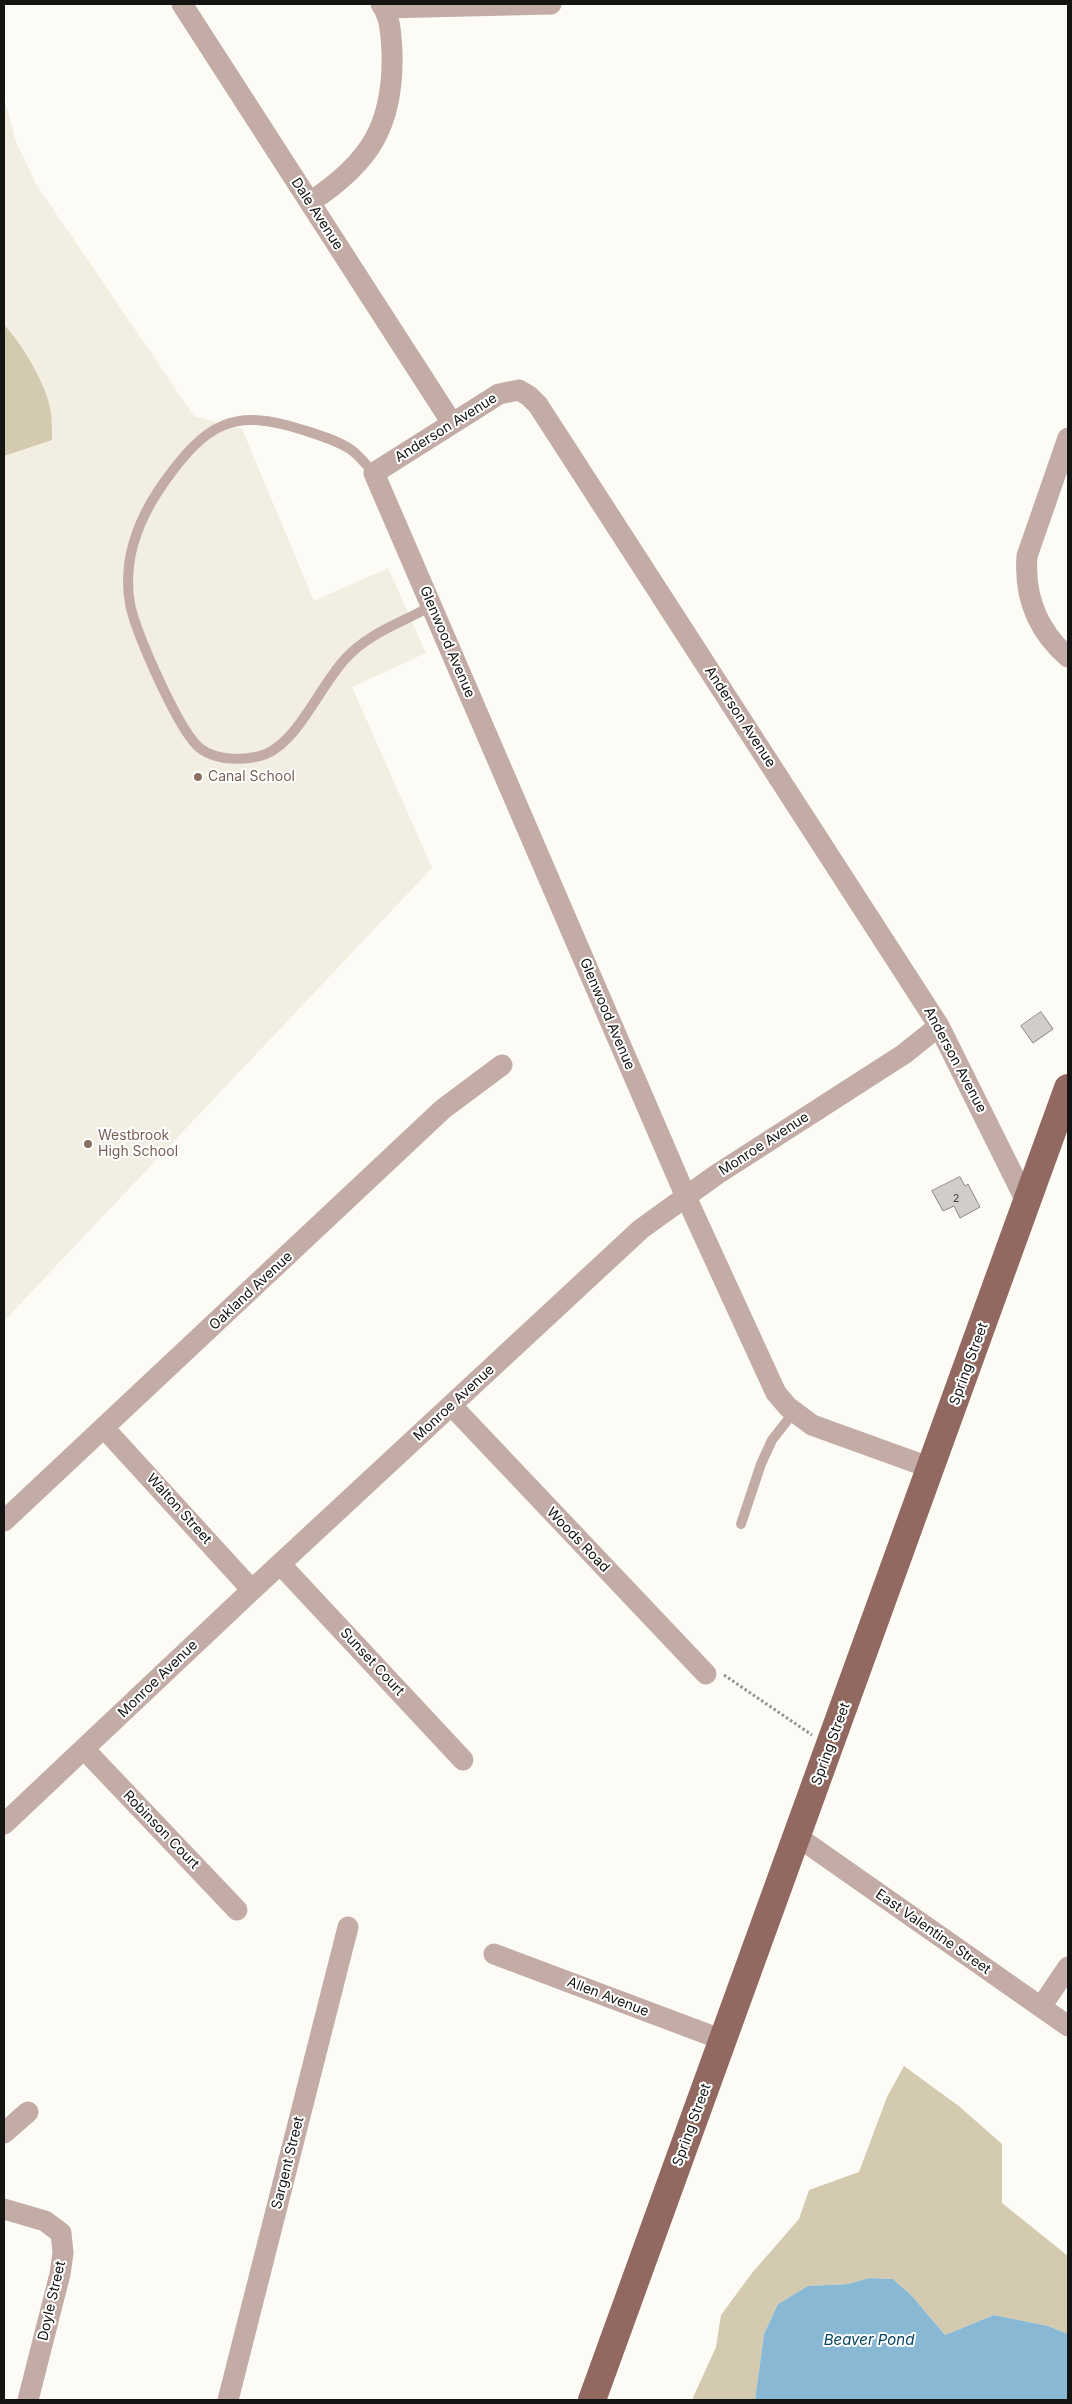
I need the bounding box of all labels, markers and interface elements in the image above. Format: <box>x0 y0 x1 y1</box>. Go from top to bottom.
street label: Dale Avenue <box>287 175 347 253</box>
street label: Anderson Avenue <box>392 390 500 466</box>
street label: Glenwood Avenue <box>416 584 478 700</box>
street label: Anderson Avenue <box>701 663 779 771</box>
place label: Canal School <box>208 769 295 785</box>
marker: Canal School <box>192 771 204 783</box>
street label: Glenwood Avenue <box>576 956 638 1072</box>
street label: Anderson Avenue <box>920 1004 990 1116</box>
street label: Monroe Avenue <box>716 1109 812 1179</box>
place label: Westbrook High School <box>98 1128 178 1160</box>
marker: Westbrook High School <box>82 1138 94 1150</box>
house number: 2 <box>953 1192 959 1206</box>
street label: Oakland Avenue <box>206 1248 296 1334</box>
street label: Spring Street <box>946 1320 992 1408</box>
street label: Monroe Avenue <box>410 1361 498 1445</box>
street label: Walton Street <box>143 1470 215 1548</box>
street label: Woods Road <box>543 1504 613 1576</box>
street label: Sunset Court <box>336 1625 408 1699</box>
street label: Monroe Avenue <box>115 1637 201 1721</box>
street label: Spring Street <box>808 1700 854 1788</box>
street label: Robinson Court <box>119 1787 203 1873</box>
street label: East Valentine Street <box>872 1886 994 1978</box>
street label: Allen Avenue <box>565 1974 651 2020</box>
street label: Spring Street <box>669 2081 715 2169</box>
street label: Sargent Street <box>268 2115 308 2211</box>
street label: Doyle Street <box>35 2260 69 2342</box>
water label: Beaver Pond <box>824 2331 914 2349</box>

